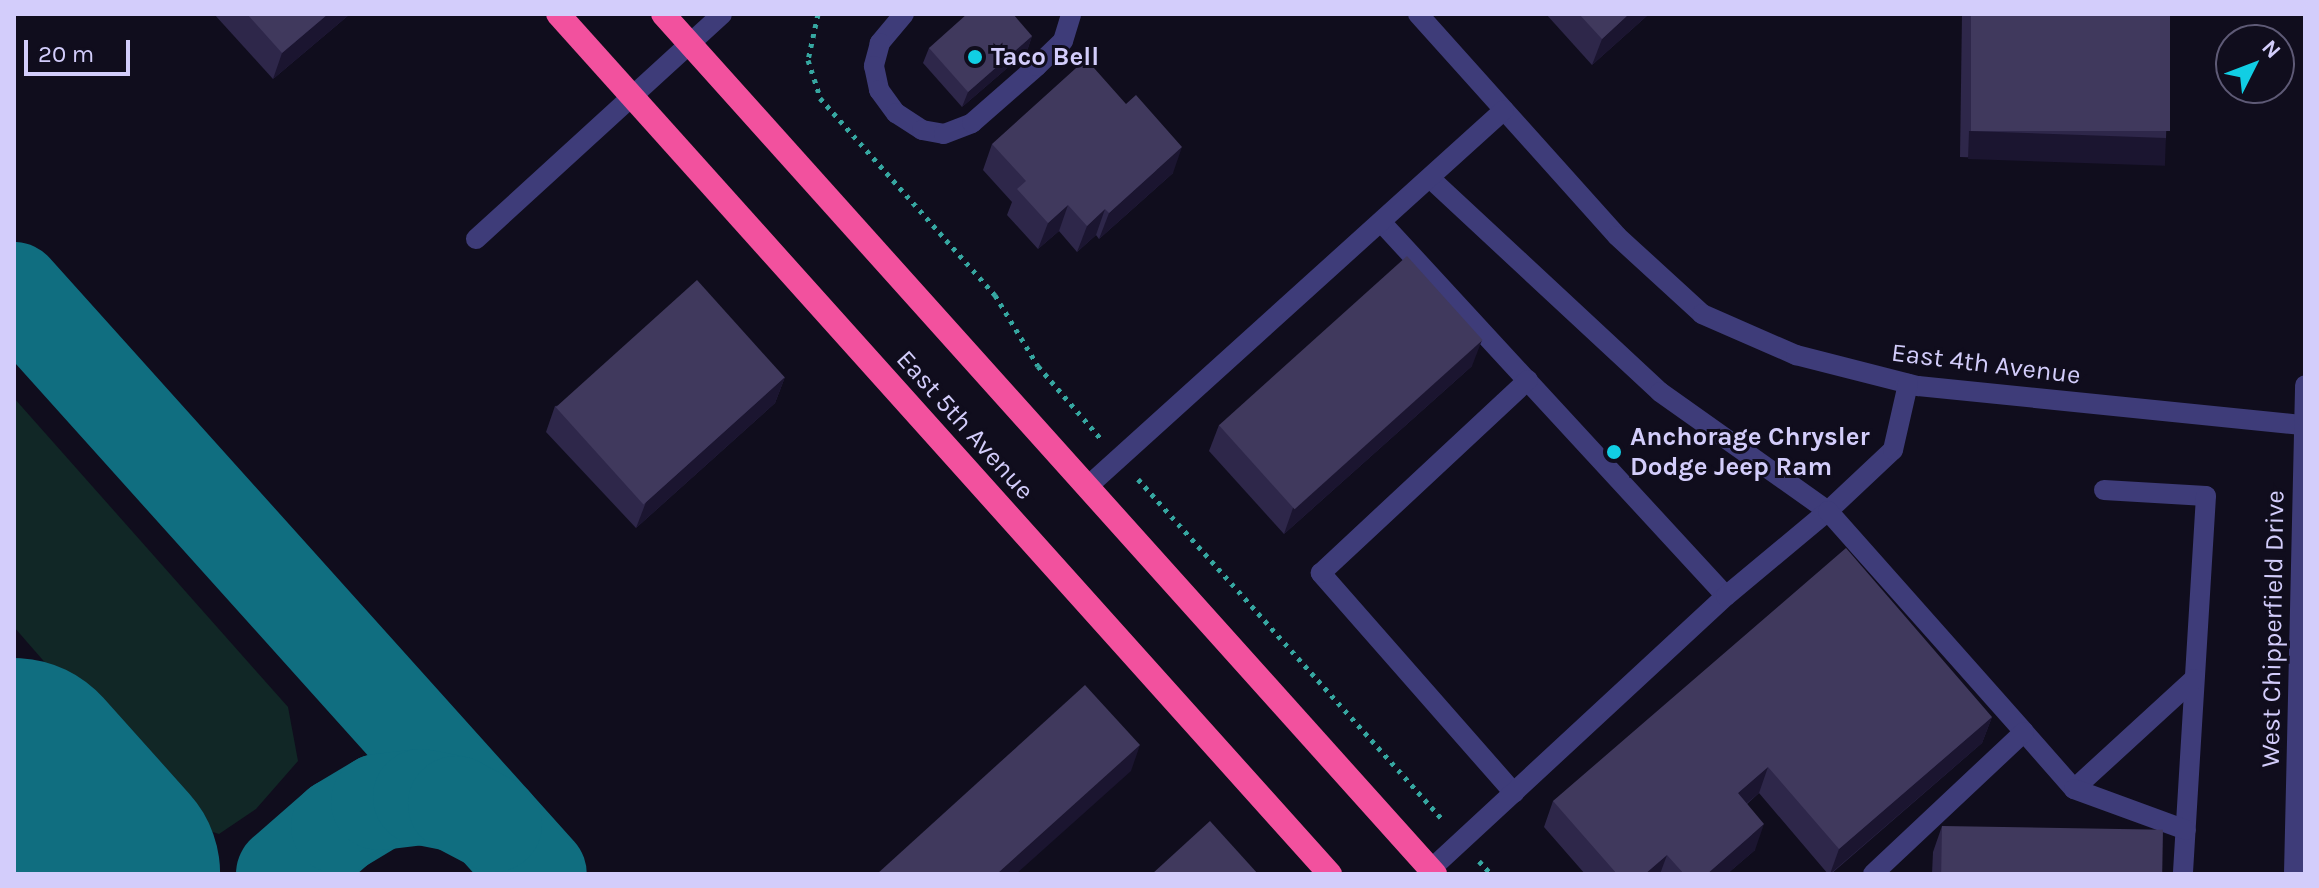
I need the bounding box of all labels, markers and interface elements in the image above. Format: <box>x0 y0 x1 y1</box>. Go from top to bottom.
scale bar <box>28 24 134 74</box>
north arrow <box>2215 24 2295 104</box>
text: N <box>2256 35 2286 64</box>
text: 20 m <box>38 40 94 68</box>
place label: Taco Bell <box>991 41 1099 73</box>
marker: Taco Bell <box>966 48 984 66</box>
street label: East 4th Avenue <box>1890 337 2082 391</box>
street label: East 5th Avenue <box>890 344 1040 506</box>
place label: Anchorage Chrysler Dodge Jeep Ram <box>1630 421 1870 482</box>
marker: Anchorage Chrysler Dodge Jeep Ram <box>1605 443 1623 461</box>
street label: West Chipperfield Drive <box>2255 490 2291 768</box>

